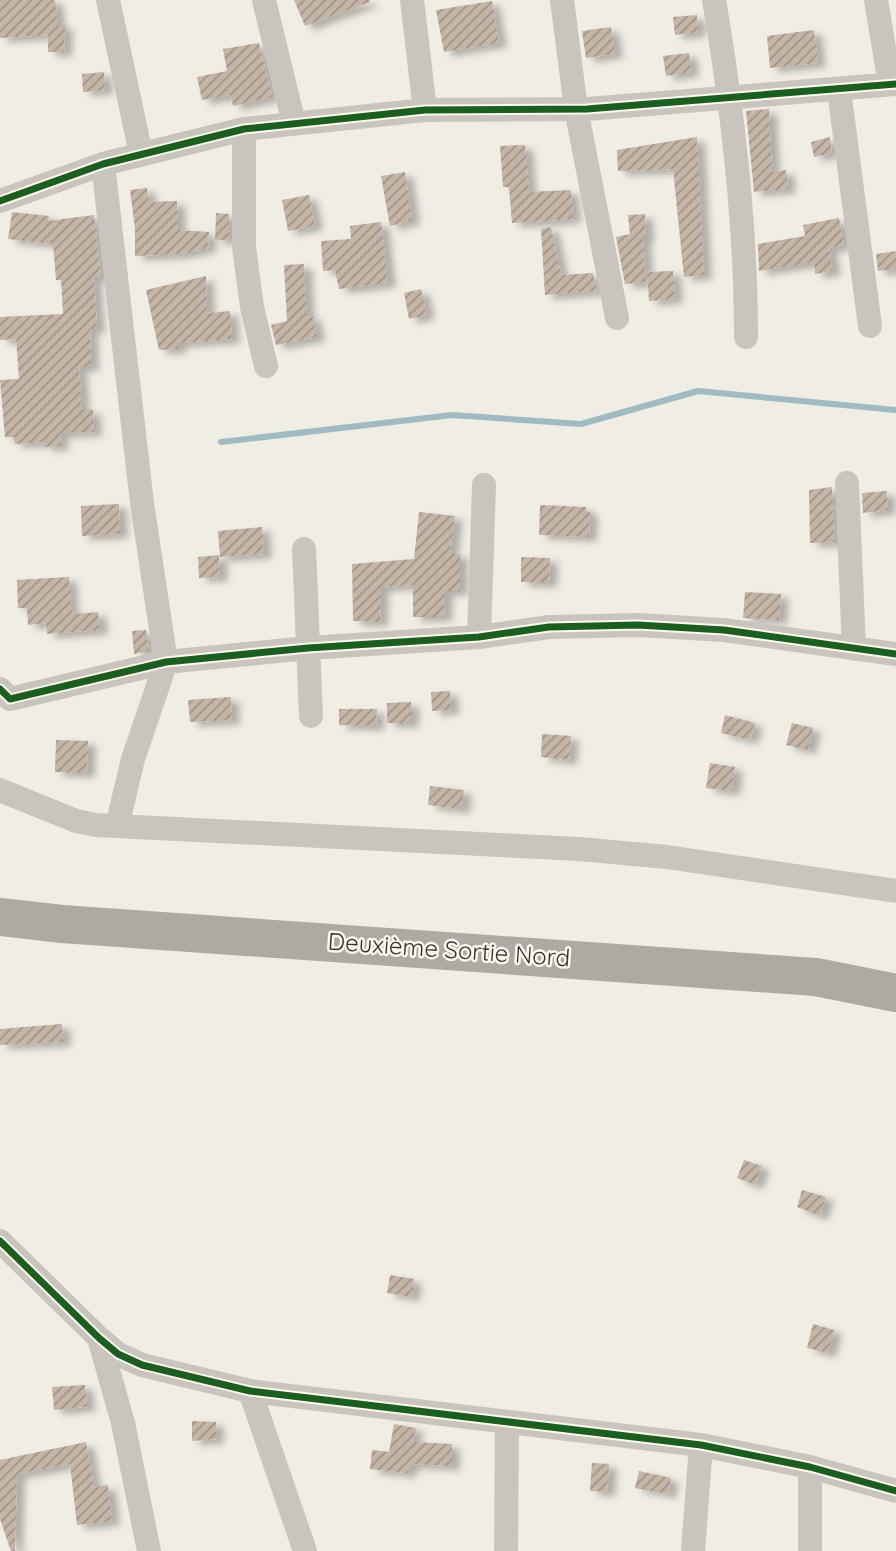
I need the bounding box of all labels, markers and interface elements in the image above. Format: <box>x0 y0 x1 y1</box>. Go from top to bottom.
street label: Deuxième Sortie Nord <box>327 926 571 972</box>

